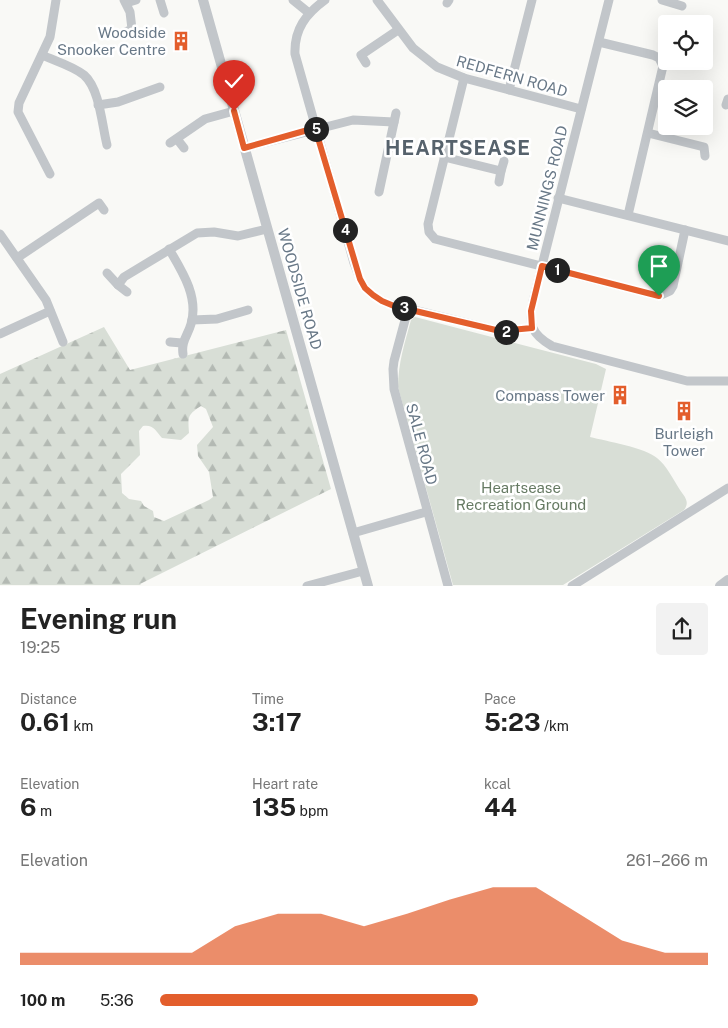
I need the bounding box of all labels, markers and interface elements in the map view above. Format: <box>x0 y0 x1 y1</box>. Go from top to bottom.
map controls <box>658 15 713 135</box>
button: locate <box>658 15 713 70</box>
place label: Woodside Snooker Centre <box>57 24 166 58</box>
building icon: Woodside Snooker Centre <box>170 30 192 52</box>
street label: REDFERN ROAD <box>454 52 570 100</box>
pin <box>213 60 255 111</box>
icon: check <box>220 67 248 95</box>
button: layers <box>658 80 713 135</box>
pin: 5 <box>304 116 328 142</box>
text: 5 <box>312 121 321 137</box>
street label: MUNNINGS ROAD <box>523 124 571 252</box>
district label: HEARTSEASE <box>385 136 531 160</box>
pin: 4 <box>332 218 358 242</box>
text: 4 <box>341 222 350 238</box>
street label: WOODSIDE ROAD <box>275 226 325 352</box>
pin <box>638 245 680 296</box>
icon: arrive <box>645 252 673 280</box>
pin: 1 <box>544 258 570 282</box>
text: 1 <box>555 262 561 278</box>
pin: 3 <box>392 296 416 320</box>
text: 3 <box>400 300 409 316</box>
pin: 2 <box>494 320 518 344</box>
text: 2 <box>502 324 511 340</box>
building icon: Compass Tower <box>609 384 631 406</box>
place label: Compass Tower <box>495 387 605 404</box>
building icon: Burleigh Tower <box>673 400 695 422</box>
street label: SALE ROAD <box>403 401 441 487</box>
place label: Burleigh Tower <box>654 425 714 459</box>
park label: Heartsease Recreation Ground <box>456 479 586 513</box>
text: Evening run <box>20 602 177 635</box>
button: share <box>656 603 708 655</box>
text: 19:25 <box>20 638 60 657</box>
text: Distance <box>20 691 77 707</box>
text: Time <box>252 691 284 707</box>
text: Pace <box>484 691 516 707</box>
text: 0.61 <box>20 707 70 737</box>
text: 3:17 <box>252 707 302 737</box>
text: 5:23 <box>484 707 541 737</box>
text: km <box>70 718 93 734</box>
text: /km <box>541 718 569 734</box>
text: Elevation <box>20 776 79 792</box>
text: Heart rate <box>252 776 318 792</box>
text: kcal <box>484 776 511 792</box>
text: 6 <box>20 792 37 822</box>
text: 135 <box>252 792 296 822</box>
text: 44 <box>484 792 517 822</box>
text: m <box>37 803 52 819</box>
text: bpm <box>296 803 328 819</box>
text: Elevation <box>20 851 88 870</box>
text: 261–266 m <box>626 851 708 870</box>
text: 100 m <box>20 991 65 1010</box>
text: 5:36 <box>100 991 134 1010</box>

